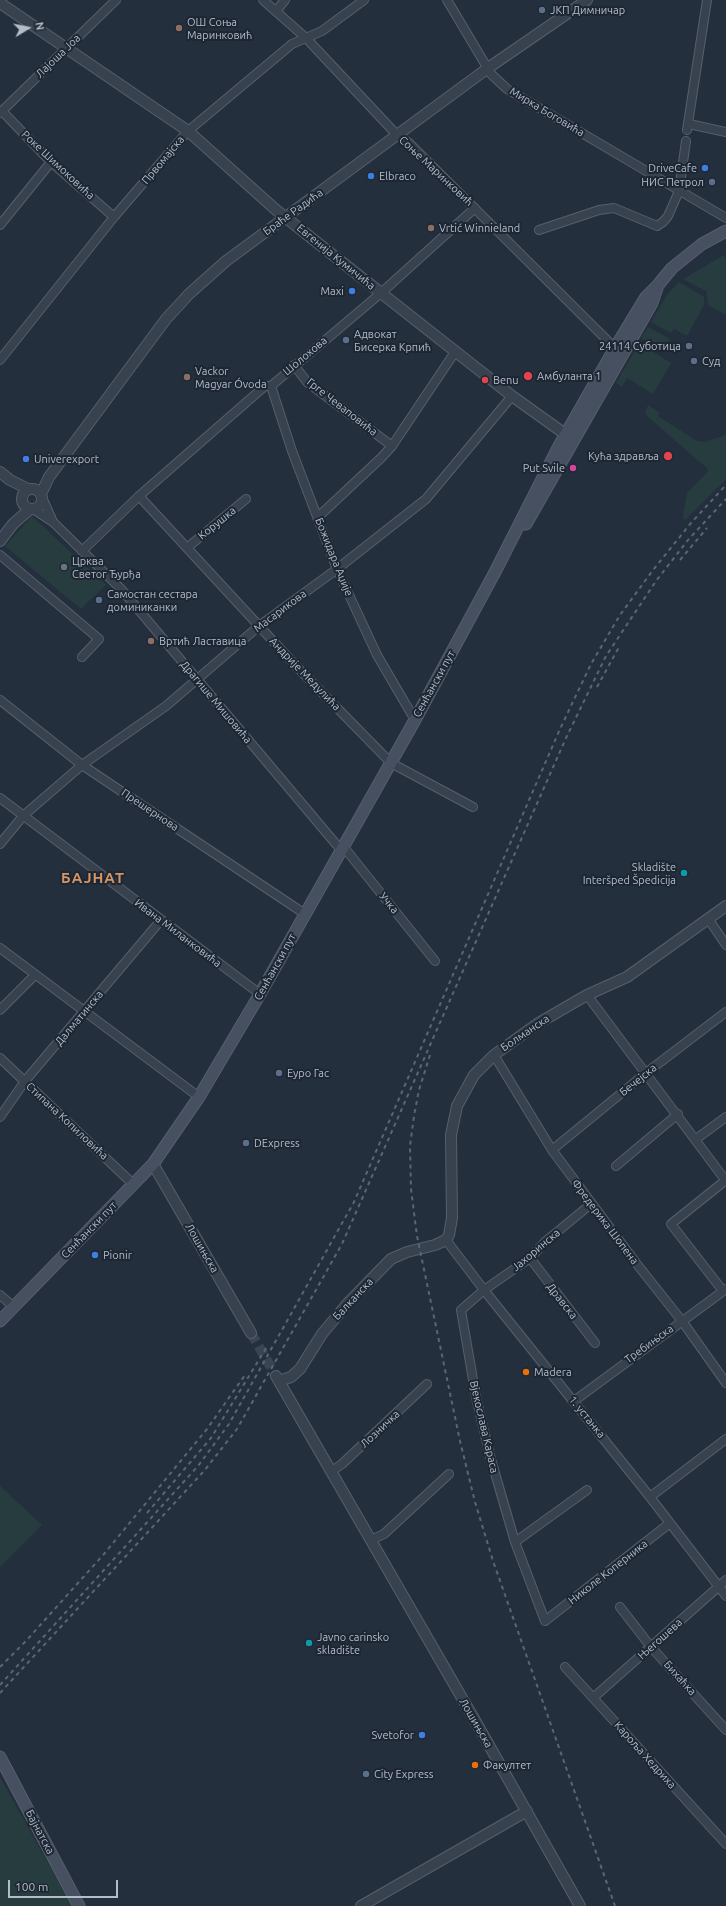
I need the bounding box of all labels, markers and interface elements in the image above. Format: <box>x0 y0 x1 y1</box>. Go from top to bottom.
place label: ЈКП Димничар <box>550 3 625 17</box>
marker: ЈКП Димничар <box>537 5 547 15</box>
north arrow <box>8 8 48 48</box>
place label: ОШ Соња Маринковић <box>187 15 252 41</box>
text: N <box>33 21 46 31</box>
marker: ОШ Соња Маринковић <box>174 23 184 33</box>
street label: Лајоша Јоа <box>33 31 83 81</box>
street label: Мирка Боговића <box>507 84 587 140</box>
street label: Роке Шимоковића <box>19 128 97 202</box>
street label: Првомајска <box>139 133 187 187</box>
street label: Соње Маринковић <box>396 133 476 209</box>
place label: DriveCafe <box>648 161 697 175</box>
marker: DriveCafe <box>700 163 710 173</box>
place label: Elbraco <box>379 169 416 183</box>
marker: Elbraco <box>366 171 376 181</box>
place label: НИС Петрол <box>641 175 704 189</box>
marker: НИС Петрол <box>707 177 717 187</box>
street label: Браће Радића <box>260 186 326 238</box>
street label: Евгенија Кумичића <box>294 221 378 293</box>
place label: Vrtić Winnieland <box>439 221 520 235</box>
marker: Vrtić Winnieland <box>426 223 436 233</box>
place label: Maxi <box>321 284 344 298</box>
marker: Maxi <box>347 286 357 296</box>
place label: Адвокат Бисерка Крпић <box>354 327 431 353</box>
street label: Шолохова <box>280 334 330 378</box>
marker: Адвокат Бисерка Крпић <box>341 335 351 345</box>
place label: 24114 Суботица <box>599 339 681 353</box>
marker: 24114 Суботица <box>684 341 694 351</box>
place label: Суд <box>702 354 720 368</box>
marker: Суд <box>689 356 699 366</box>
place label: Vackor Magyar Óvoda <box>195 364 267 390</box>
place label: Амбуланта 1 <box>537 369 601 383</box>
marker: Амбуланта 1 <box>522 370 534 382</box>
marker: Vackor Magyar Óvoda <box>182 372 192 382</box>
place label: Benu <box>493 373 519 387</box>
street label: Грге Чеваповића <box>304 375 380 439</box>
marker: Benu <box>480 375 490 385</box>
place label: Кућа здравља <box>588 449 659 463</box>
marker: Кућа здравља <box>662 450 674 462</box>
place label: Univerexport <box>34 452 99 466</box>
marker: Univerexport <box>21 454 31 464</box>
place label: Put Svile <box>523 461 565 475</box>
marker: Put Svile <box>568 463 578 473</box>
street label: Корушка <box>195 504 239 542</box>
street label: Божидара Аџије <box>312 516 356 598</box>
place label: Црква Светог Ђурђа <box>72 554 141 580</box>
marker: Црква Светог Ђурђа <box>59 562 69 572</box>
place label: Самостан сестара доминиканки <box>107 587 198 613</box>
street label: Масарикова <box>251 587 309 635</box>
marker: Самостан сестара доминиканки <box>94 595 104 605</box>
place label: Вртић Ластавица <box>159 634 246 648</box>
street label: Андрије Медулића <box>267 635 343 713</box>
marker: Вртић Ластавица <box>146 636 156 646</box>
street label: Сенћански пут <box>410 648 458 720</box>
street label: Драгише Мишовића <box>177 658 255 746</box>
street label: Прешернова <box>119 786 181 834</box>
place label: Skladište Interšped Špedicija <box>583 860 676 886</box>
marker: Skladište Interšped Špedicija <box>679 868 689 878</box>
district label: БАЈНАТ <box>61 869 125 887</box>
street label: Учка <box>377 890 401 916</box>
street label: Ивана Миланковића <box>132 896 224 970</box>
street label: Сенћански пут <box>251 931 299 1003</box>
street label: Далматинска <box>52 988 106 1048</box>
street label: Болманска <box>498 1012 552 1054</box>
street label: Бечејска <box>617 1061 659 1099</box>
place label: Еуро Гас <box>287 1066 329 1080</box>
marker: Еуро Гас <box>274 1068 284 1078</box>
street label: Стипана Копиловића <box>23 1079 111 1163</box>
place label: DExpress <box>254 1136 300 1150</box>
marker: DExpress <box>241 1138 251 1148</box>
street label: Фредерика Шопена <box>569 1177 641 1267</box>
street label: Сенћански пут <box>58 1199 120 1261</box>
street label: Лошињска <box>182 1221 222 1275</box>
street label: Јахоринска <box>509 1226 563 1274</box>
place label: Pionir <box>103 1248 132 1262</box>
marker: Pionir <box>90 1250 100 1260</box>
street label: Балканска <box>330 1275 376 1323</box>
street label: Дравска <box>544 1280 580 1322</box>
street label: Требињска <box>622 1322 676 1366</box>
place label: Madera <box>534 1365 572 1379</box>
marker: Madera <box>521 1367 531 1377</box>
street label: Вјекослава Караса <box>467 1380 501 1474</box>
street label: 1. устанка <box>566 1393 608 1441</box>
street label: Лозничка <box>357 1407 403 1451</box>
street label: Николе Коперника <box>566 1537 650 1607</box>
street label: Његошева <box>635 1616 685 1662</box>
place label: Javno carinsko skladište <box>317 1630 389 1656</box>
marker: Javno carinsko skladište <box>304 1638 314 1648</box>
street label: Бихаћка <box>661 1658 699 1698</box>
street label: Лошињска <box>456 1696 496 1750</box>
street label: Кароља Хедриха <box>611 1719 679 1791</box>
place label: Svetofor <box>371 1728 414 1742</box>
marker: Svetofor <box>417 1730 427 1740</box>
place label: Факултет <box>483 1758 531 1772</box>
marker: Факултет <box>470 1760 480 1770</box>
place label: City Express <box>374 1767 434 1781</box>
marker: City Express <box>361 1769 371 1779</box>
street label: Бајнатска <box>23 1807 57 1857</box>
scale bar <box>10 1872 120 1898</box>
text: 100 m <box>15 1880 48 1893</box>

